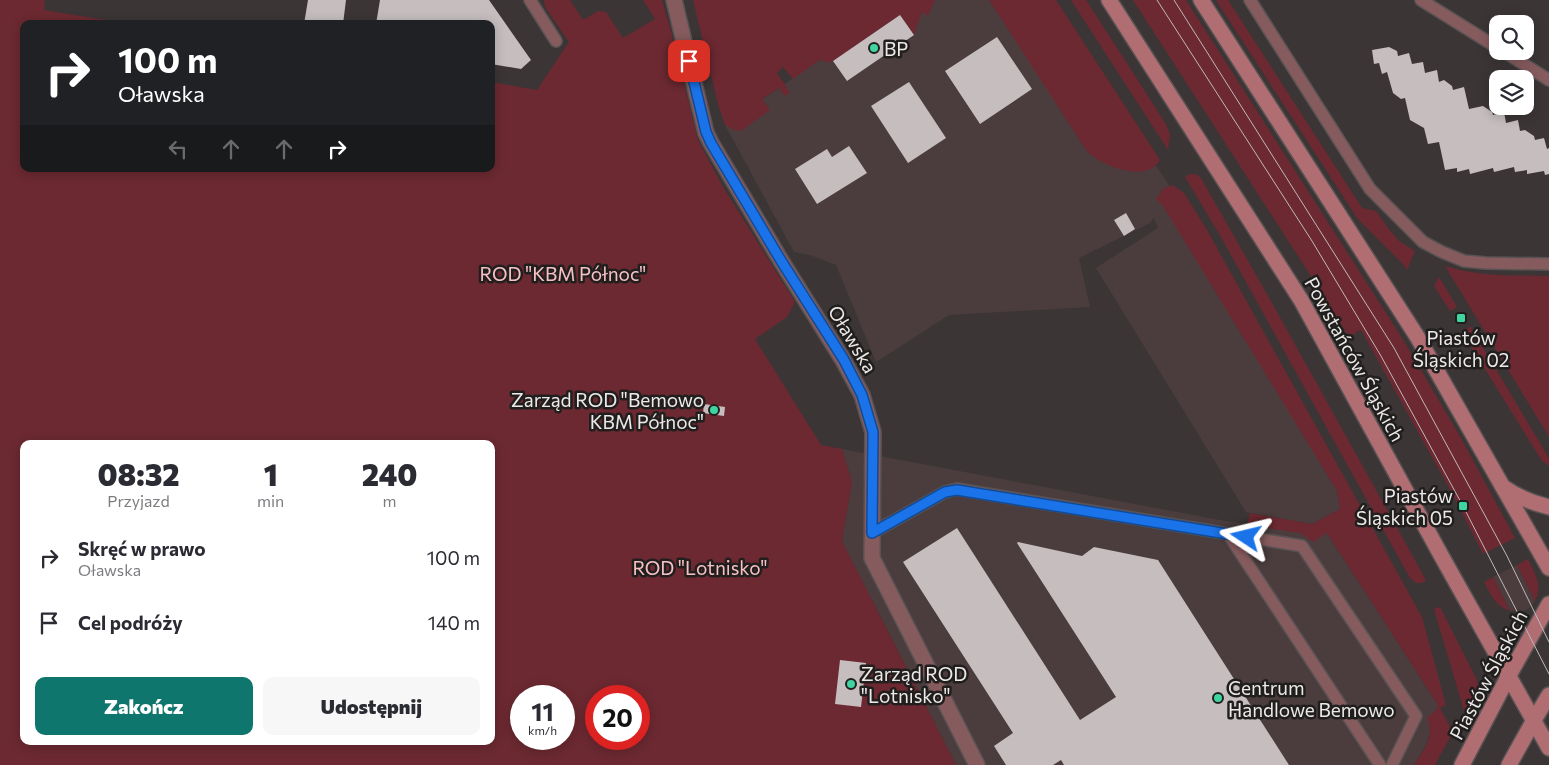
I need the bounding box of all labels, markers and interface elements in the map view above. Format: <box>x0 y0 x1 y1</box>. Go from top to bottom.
map controls <box>1489 15 1534 115</box>
button: search <box>1489 15 1534 60</box>
text: 100 m <box>118 37 218 80</box>
place label: BP <box>884 37 908 60</box>
icon: right <box>35 40 100 105</box>
pin <box>668 40 710 82</box>
marker: BP <box>868 42 880 54</box>
icon: arrive <box>675 47 703 75</box>
button: layers <box>1489 70 1534 115</box>
text: Oławska <box>118 80 205 107</box>
icon: left <box>164 135 192 163</box>
icon: ahead <box>217 135 245 163</box>
icon: ahead <box>270 135 298 163</box>
icon: right <box>323 135 351 163</box>
park label: ROD "KBM Północ" <box>480 262 646 285</box>
street label: Powstańców Śląskich <box>1300 272 1411 445</box>
street label: Oławska <box>824 301 882 377</box>
marker: Piastów Śląskich 02 <box>1455 312 1467 324</box>
place label: Piastów Śląskich 02 <box>1413 326 1509 371</box>
place label: Zarząd ROD "Bemowo KBM Północ" <box>511 388 704 433</box>
marker: Zarząd ROD "Bemowo KBM Północ" <box>708 404 720 416</box>
text: 08:32 <box>97 455 180 492</box>
text: 1 <box>264 455 278 492</box>
text: 240 <box>362 455 417 492</box>
place label: Piastów Śląskich 05 <box>1356 484 1453 529</box>
text: Przyjazd <box>107 491 170 510</box>
text: min <box>257 491 284 510</box>
text: m <box>383 491 397 510</box>
marker: Piastów Śląskich 05 <box>1457 500 1469 512</box>
position arrow <box>1219 510 1271 562</box>
text: Skręć w prawo <box>78 537 206 560</box>
icon: right <box>35 544 63 572</box>
text: 100 m <box>427 546 480 569</box>
park label: ROD "Lotnisko" <box>632 556 768 579</box>
text: Oławska <box>78 560 141 579</box>
street label: Piastów Śląskich <box>1443 606 1532 743</box>
icon: arrive <box>35 609 63 637</box>
text: Cel podróży <box>78 611 183 634</box>
text: 140 m <box>428 611 480 634</box>
place label: Zarząd ROD "Lotnisko" <box>861 662 967 707</box>
place label: Centrum Handlowe Bemowo <box>1228 676 1395 721</box>
button: Zakończ <box>35 677 253 735</box>
button: Udostępnij <box>263 677 480 735</box>
marker: Zarząd ROD "Lotnisko" <box>845 678 857 690</box>
speed limit sign: 20 <box>585 685 650 750</box>
marker: Centrum Handlowe Bemowo <box>1212 692 1224 704</box>
text: 11 <box>531 696 554 726</box>
text: km/h <box>528 723 557 737</box>

